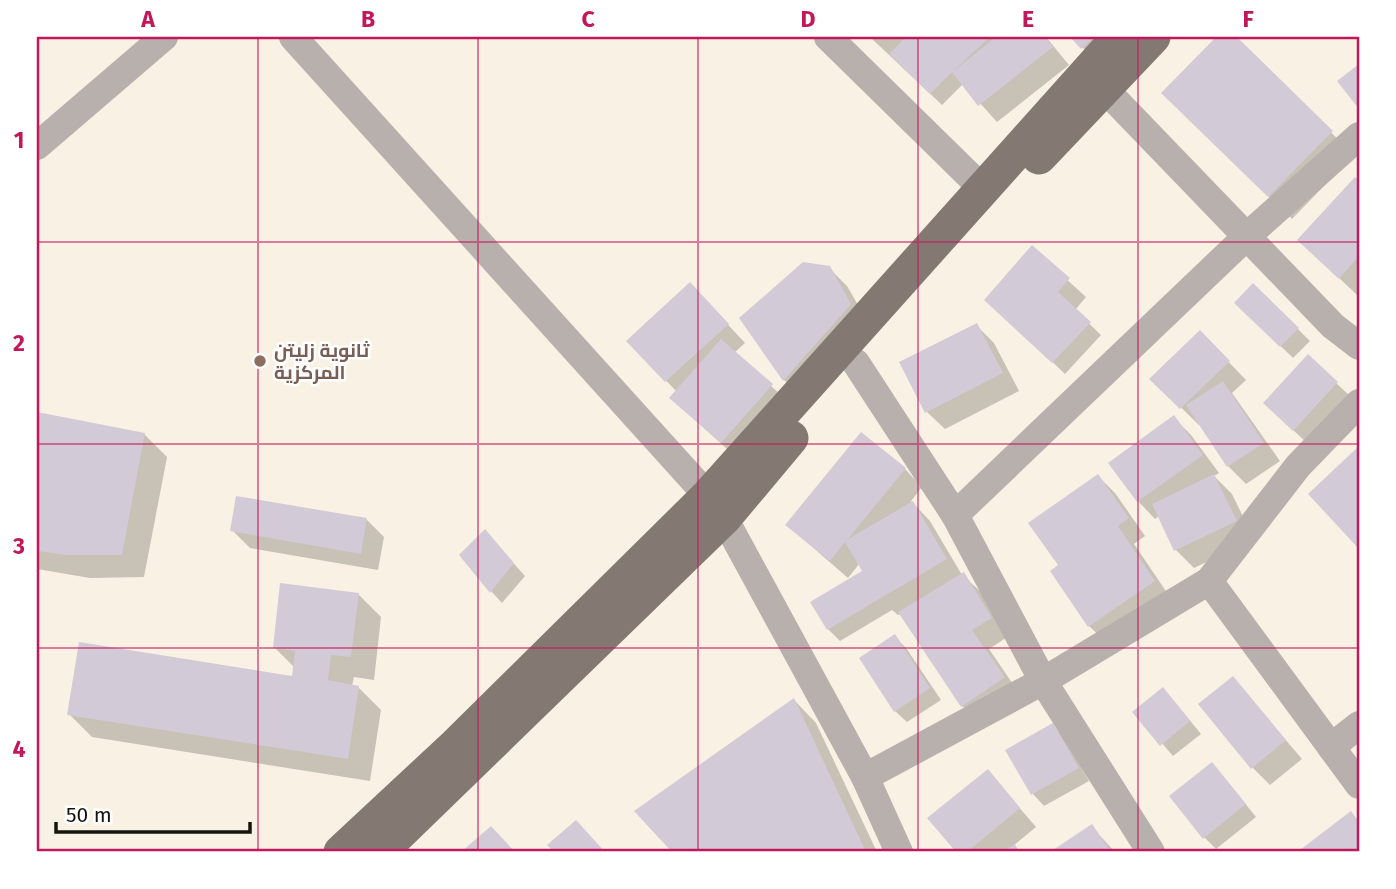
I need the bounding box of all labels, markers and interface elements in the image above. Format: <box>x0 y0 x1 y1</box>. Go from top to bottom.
text: A <box>140 5 155 33</box>
text: B <box>361 5 375 33</box>
text: C <box>581 5 595 33</box>
text: D <box>801 5 816 33</box>
text: E <box>1022 5 1034 33</box>
text: F <box>1242 5 1254 33</box>
text: 1 <box>14 126 24 154</box>
text: 2 <box>13 329 25 357</box>
place label: ثانوية زليتن المركزية <box>274 339 370 384</box>
marker: ثانوية زليتن المركزية <box>252 353 268 369</box>
text: 3 <box>12 532 25 560</box>
text: 4 <box>13 735 26 763</box>
scale bar <box>56 791 250 835</box>
text: 50 m <box>66 802 112 828</box>

